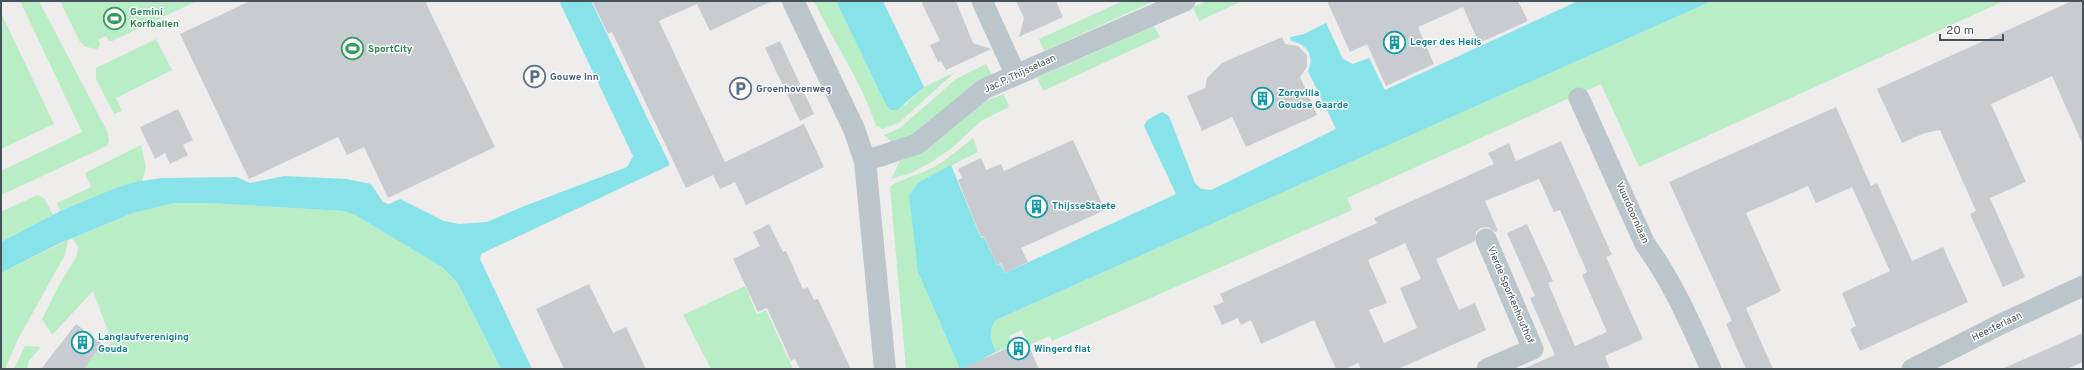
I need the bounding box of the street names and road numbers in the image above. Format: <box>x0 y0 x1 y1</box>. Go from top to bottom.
street label: Jac.P. Thijsselaan <box>982 52 1058 96</box>
street label: Vuurdoornlaan <box>1613 180 1651 246</box>
street label: Vierde Sporkenhouthof <box>1484 245 1537 346</box>
street label: Heesterlaan <box>1970 309 2024 345</box>

